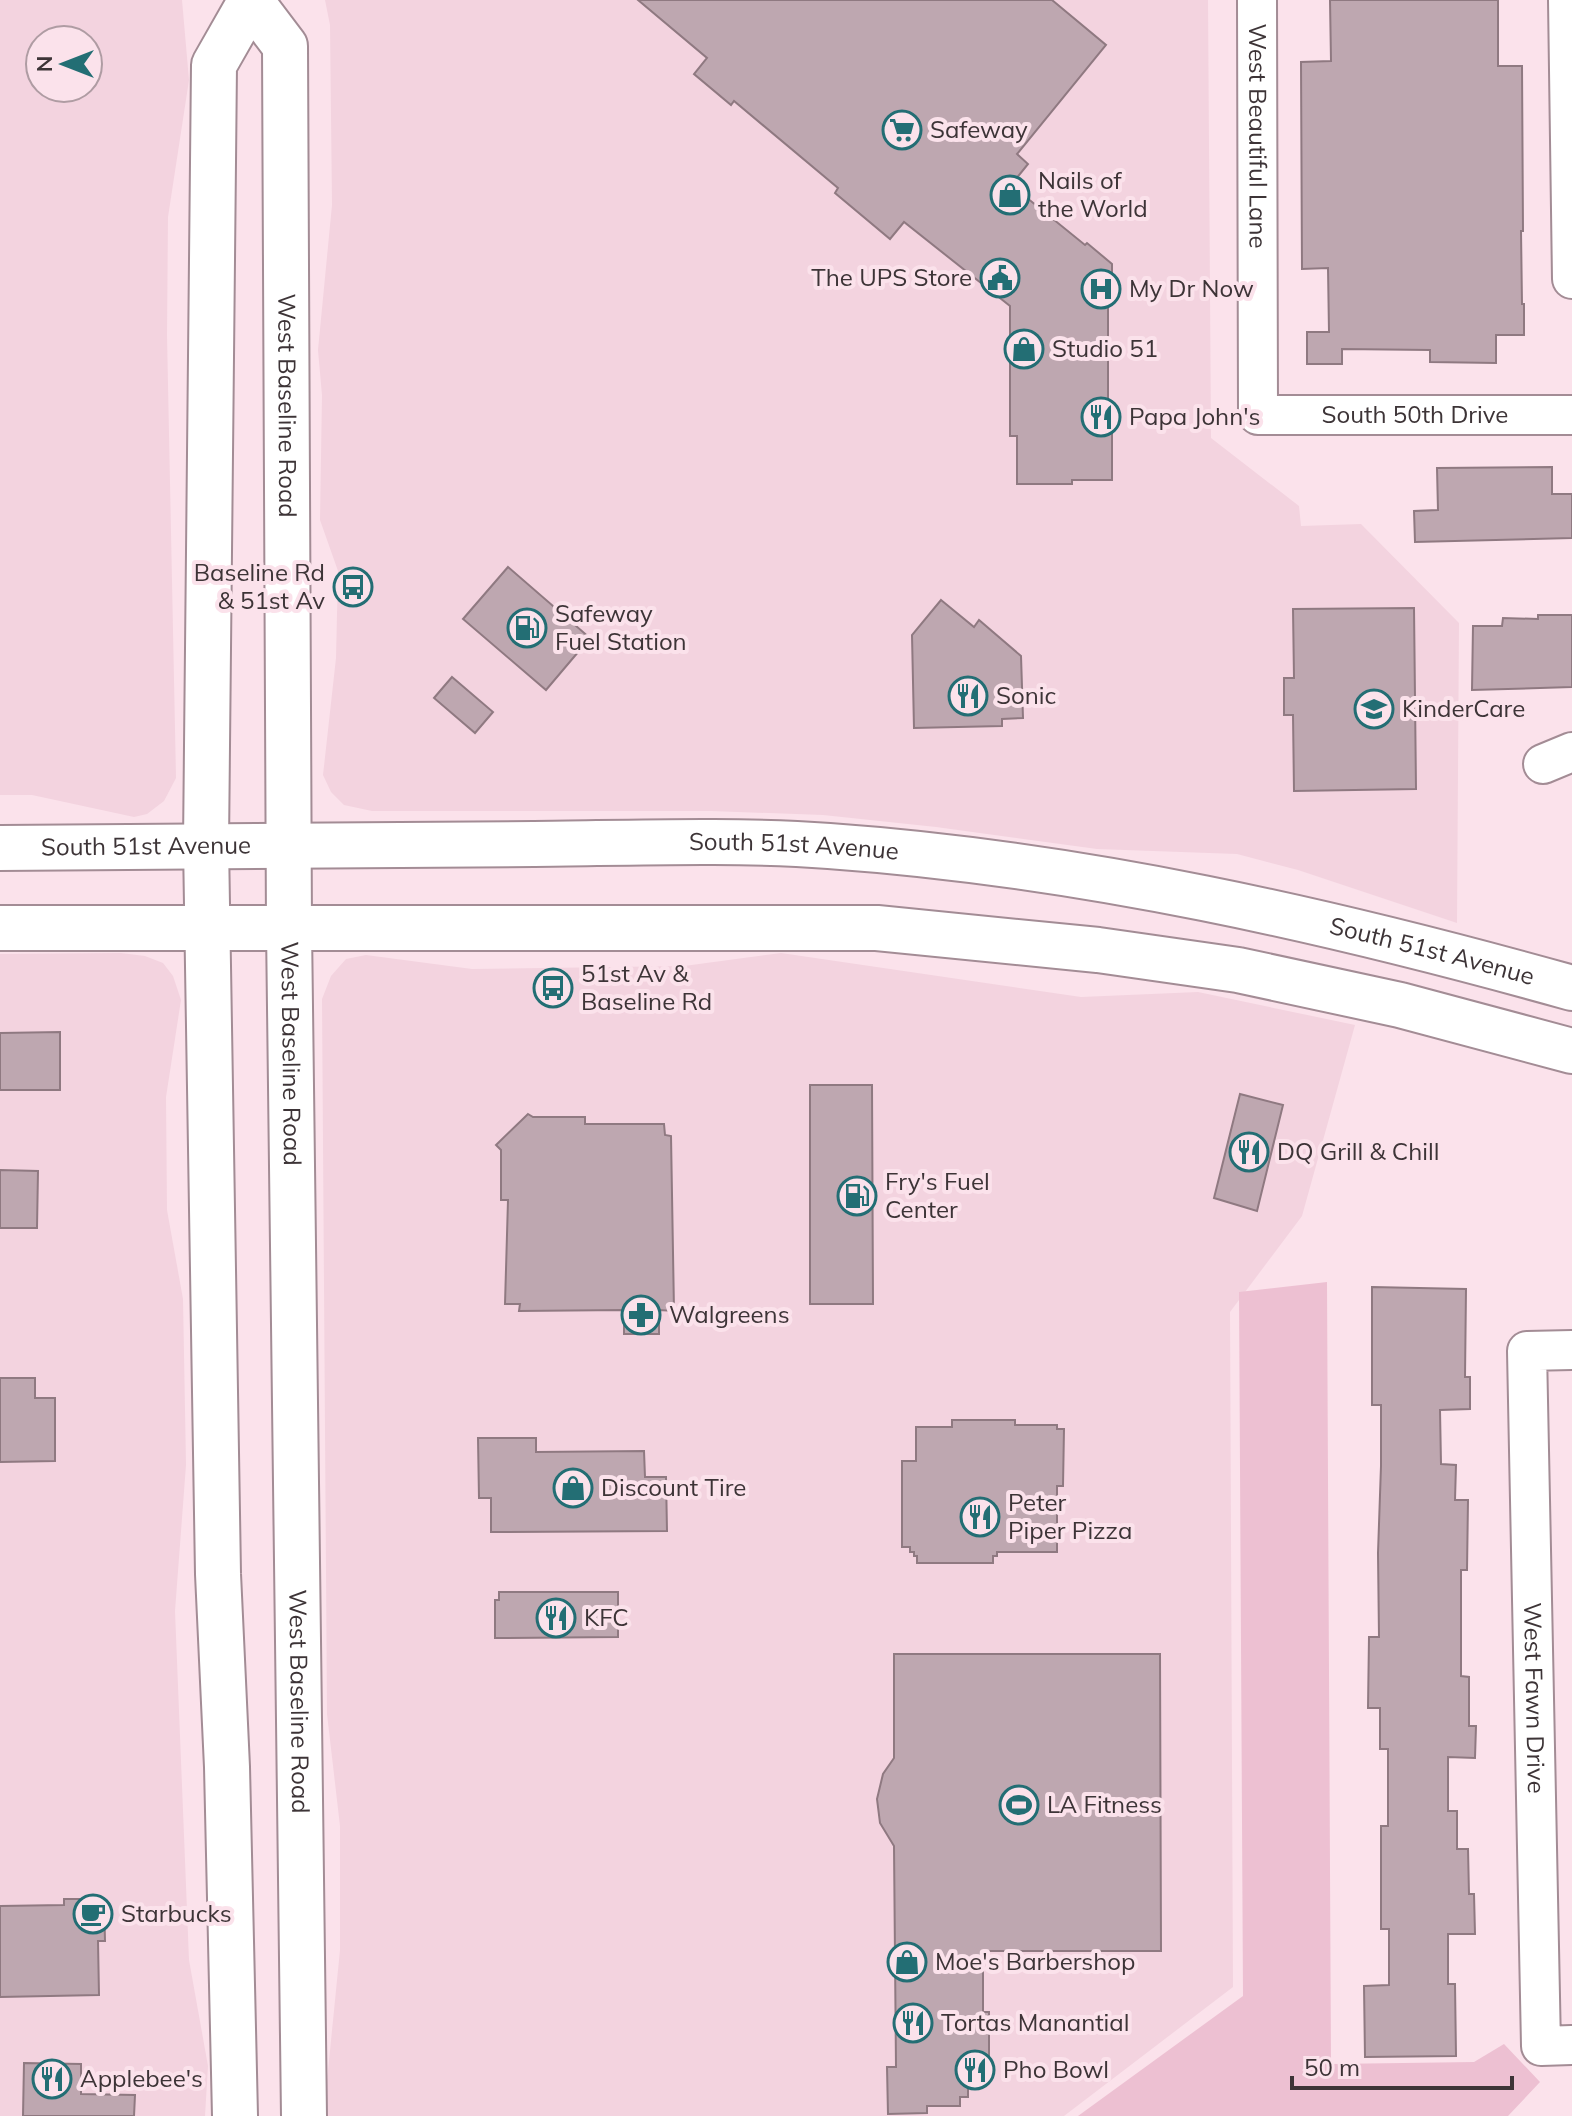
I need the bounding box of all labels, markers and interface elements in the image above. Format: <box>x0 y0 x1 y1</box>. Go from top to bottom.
street label: West Beautiful Lane <box>1243 23 1274 249</box>
north arrow <box>24 24 104 104</box>
text: N <box>30 56 58 72</box>
supermarket icon: Safeway <box>881 109 923 151</box>
place label: Safeway <box>930 114 1028 144</box>
place label: Nails of the World <box>1038 165 1148 223</box>
shop icon: Nails of the World <box>989 174 1031 216</box>
public building icon: The UPS Store <box>979 257 1021 299</box>
place label: The UPS Store <box>811 262 972 292</box>
hospital icon: My Dr Now <box>1080 268 1122 310</box>
place label: My Dr Now <box>1129 273 1254 303</box>
street label: West Baseline Road <box>272 293 303 518</box>
shop icon: Studio 51 <box>1003 328 1045 370</box>
place label: Studio 51 <box>1052 333 1158 363</box>
restaurant icon: Papa John's <box>1080 396 1122 438</box>
street label: South 50th Drive <box>1322 399 1508 429</box>
place label: Papa John's <box>1129 401 1260 431</box>
place label: Baseline Rd & 51st Av <box>194 557 325 615</box>
bus stop icon: Baseline Rd & 51st Av <box>332 566 374 608</box>
place label: Safeway Fuel Station <box>555 598 687 656</box>
fuel station icon: Safeway Fuel Station <box>506 607 548 649</box>
restaurant icon: Sonic <box>947 675 989 717</box>
place label: Sonic <box>996 680 1056 710</box>
school or university icon: KinderCare <box>1353 688 1395 730</box>
place label: KinderCare <box>1402 693 1525 723</box>
street label: South 51st Avenue <box>689 826 900 866</box>
street label: South 51st Avenue <box>41 829 251 862</box>
street label: South 51st Avenue <box>1327 910 1538 991</box>
street label: West Baseline Road <box>275 941 308 1166</box>
place label: 51st Av & Baseline Rd <box>581 958 712 1016</box>
bus stop icon: 51st Av & Baseline Rd <box>532 967 574 1009</box>
restaurant icon: DQ Grill & Chill <box>1228 1131 1270 1173</box>
place label: DQ Grill & Chill <box>1277 1136 1439 1166</box>
place label: Fry's Fuel Center <box>885 1166 990 1224</box>
fuel station icon: Fry's Fuel Center <box>836 1175 878 1217</box>
pharmacy icon: Walgreens <box>620 1294 662 1336</box>
place label: Walgreens <box>669 1299 790 1329</box>
shop icon: Discount Tire <box>552 1467 594 1509</box>
place label: Discount Tire <box>601 1472 746 1502</box>
place label: Peter Piper Pizza <box>1008 1487 1132 1545</box>
restaurant icon: Peter Piper Pizza <box>959 1496 1001 1538</box>
street label: West Baseline Road <box>283 1589 316 1814</box>
restaurant icon: KFC <box>535 1597 577 1639</box>
place label: KFC <box>584 1602 629 1632</box>
street label: West Fawn Drive <box>1518 1602 1552 1794</box>
sports icon: LA Fitness <box>998 1784 1040 1826</box>
place label: LA Fitness <box>1047 1789 1162 1819</box>
cafe icon: Starbucks <box>72 1893 114 1935</box>
place label: Starbucks <box>121 1898 232 1928</box>
shop icon: Moe's Barbershop <box>886 1941 928 1983</box>
place label: Moe's Barbershop <box>935 1946 1135 1976</box>
restaurant icon: Tortas Manantial <box>892 2002 934 2044</box>
place label: Tortas Manantial <box>941 2007 1129 2037</box>
scale bar <box>1292 2040 1512 2090</box>
restaurant icon: Pho Bowl <box>954 2049 996 2091</box>
text: 50 m <box>1304 2052 1360 2082</box>
place label: Pho Bowl <box>1003 2054 1109 2084</box>
restaurant icon: Applebee's <box>31 2058 73 2100</box>
place label: Applebee's <box>80 2063 203 2093</box>

